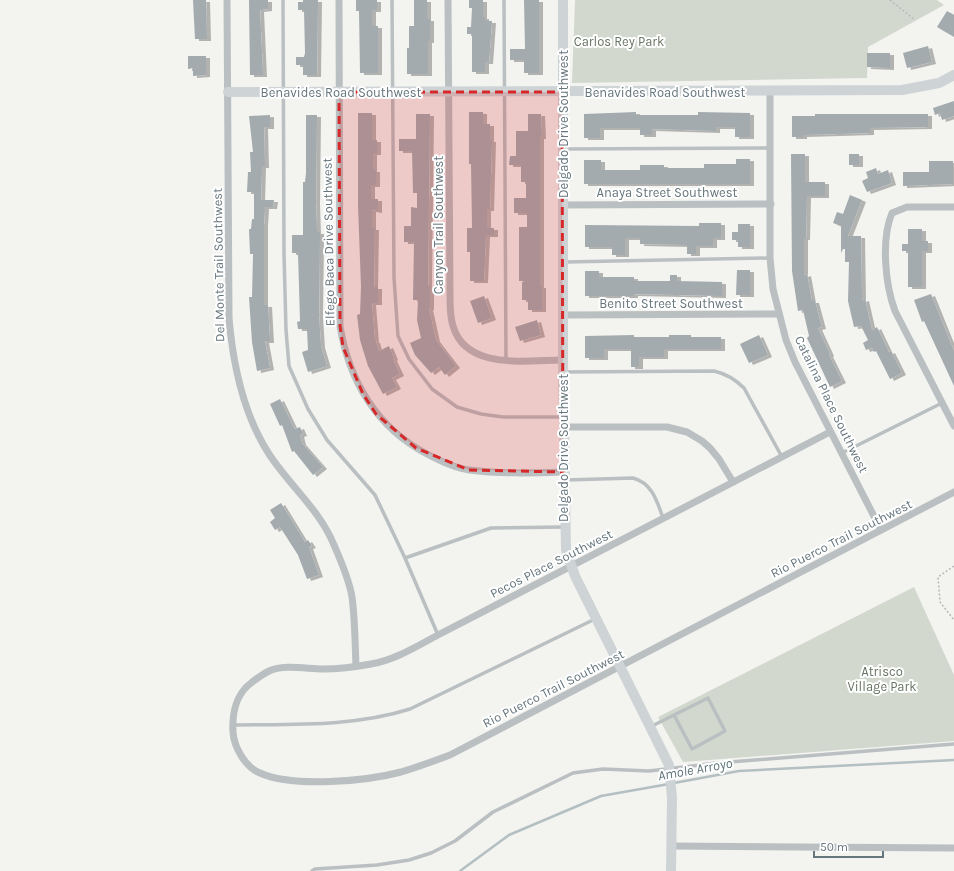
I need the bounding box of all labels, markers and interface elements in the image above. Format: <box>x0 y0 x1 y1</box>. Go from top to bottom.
park label: Carlos Rey Park <box>574 34 664 49</box>
street label: Delgado Drive Southwest <box>556 50 571 198</box>
street label: Benavides Road Southwest <box>261 85 422 100</box>
street label: Benavides Road Southwest <box>585 85 746 100</box>
street label: Canyon Trail Southwest <box>431 156 446 294</box>
street label: Elfego Baca Drive Southwest <box>320 157 337 326</box>
street label: Anaya Street Southwest <box>597 185 738 200</box>
street label: Del Monte Trail Southwest <box>210 188 227 342</box>
street label: Benito Street Southwest <box>599 296 743 311</box>
street label: Catalina Place Southwest <box>792 333 871 475</box>
street label: Delgado Drive Southwest <box>556 374 571 522</box>
street label: Rio Puerco Trail Southwest <box>768 496 915 581</box>
street label: Pecos Place Southwest <box>487 526 615 601</box>
street label: Rio Puerco Trail Southwest <box>480 646 627 731</box>
park label: Atrisco Village Park <box>847 664 917 694</box>
water label: Amole Arroyo <box>656 755 734 784</box>
scale bar <box>814 833 883 859</box>
text: 50 m <box>820 840 848 854</box>

